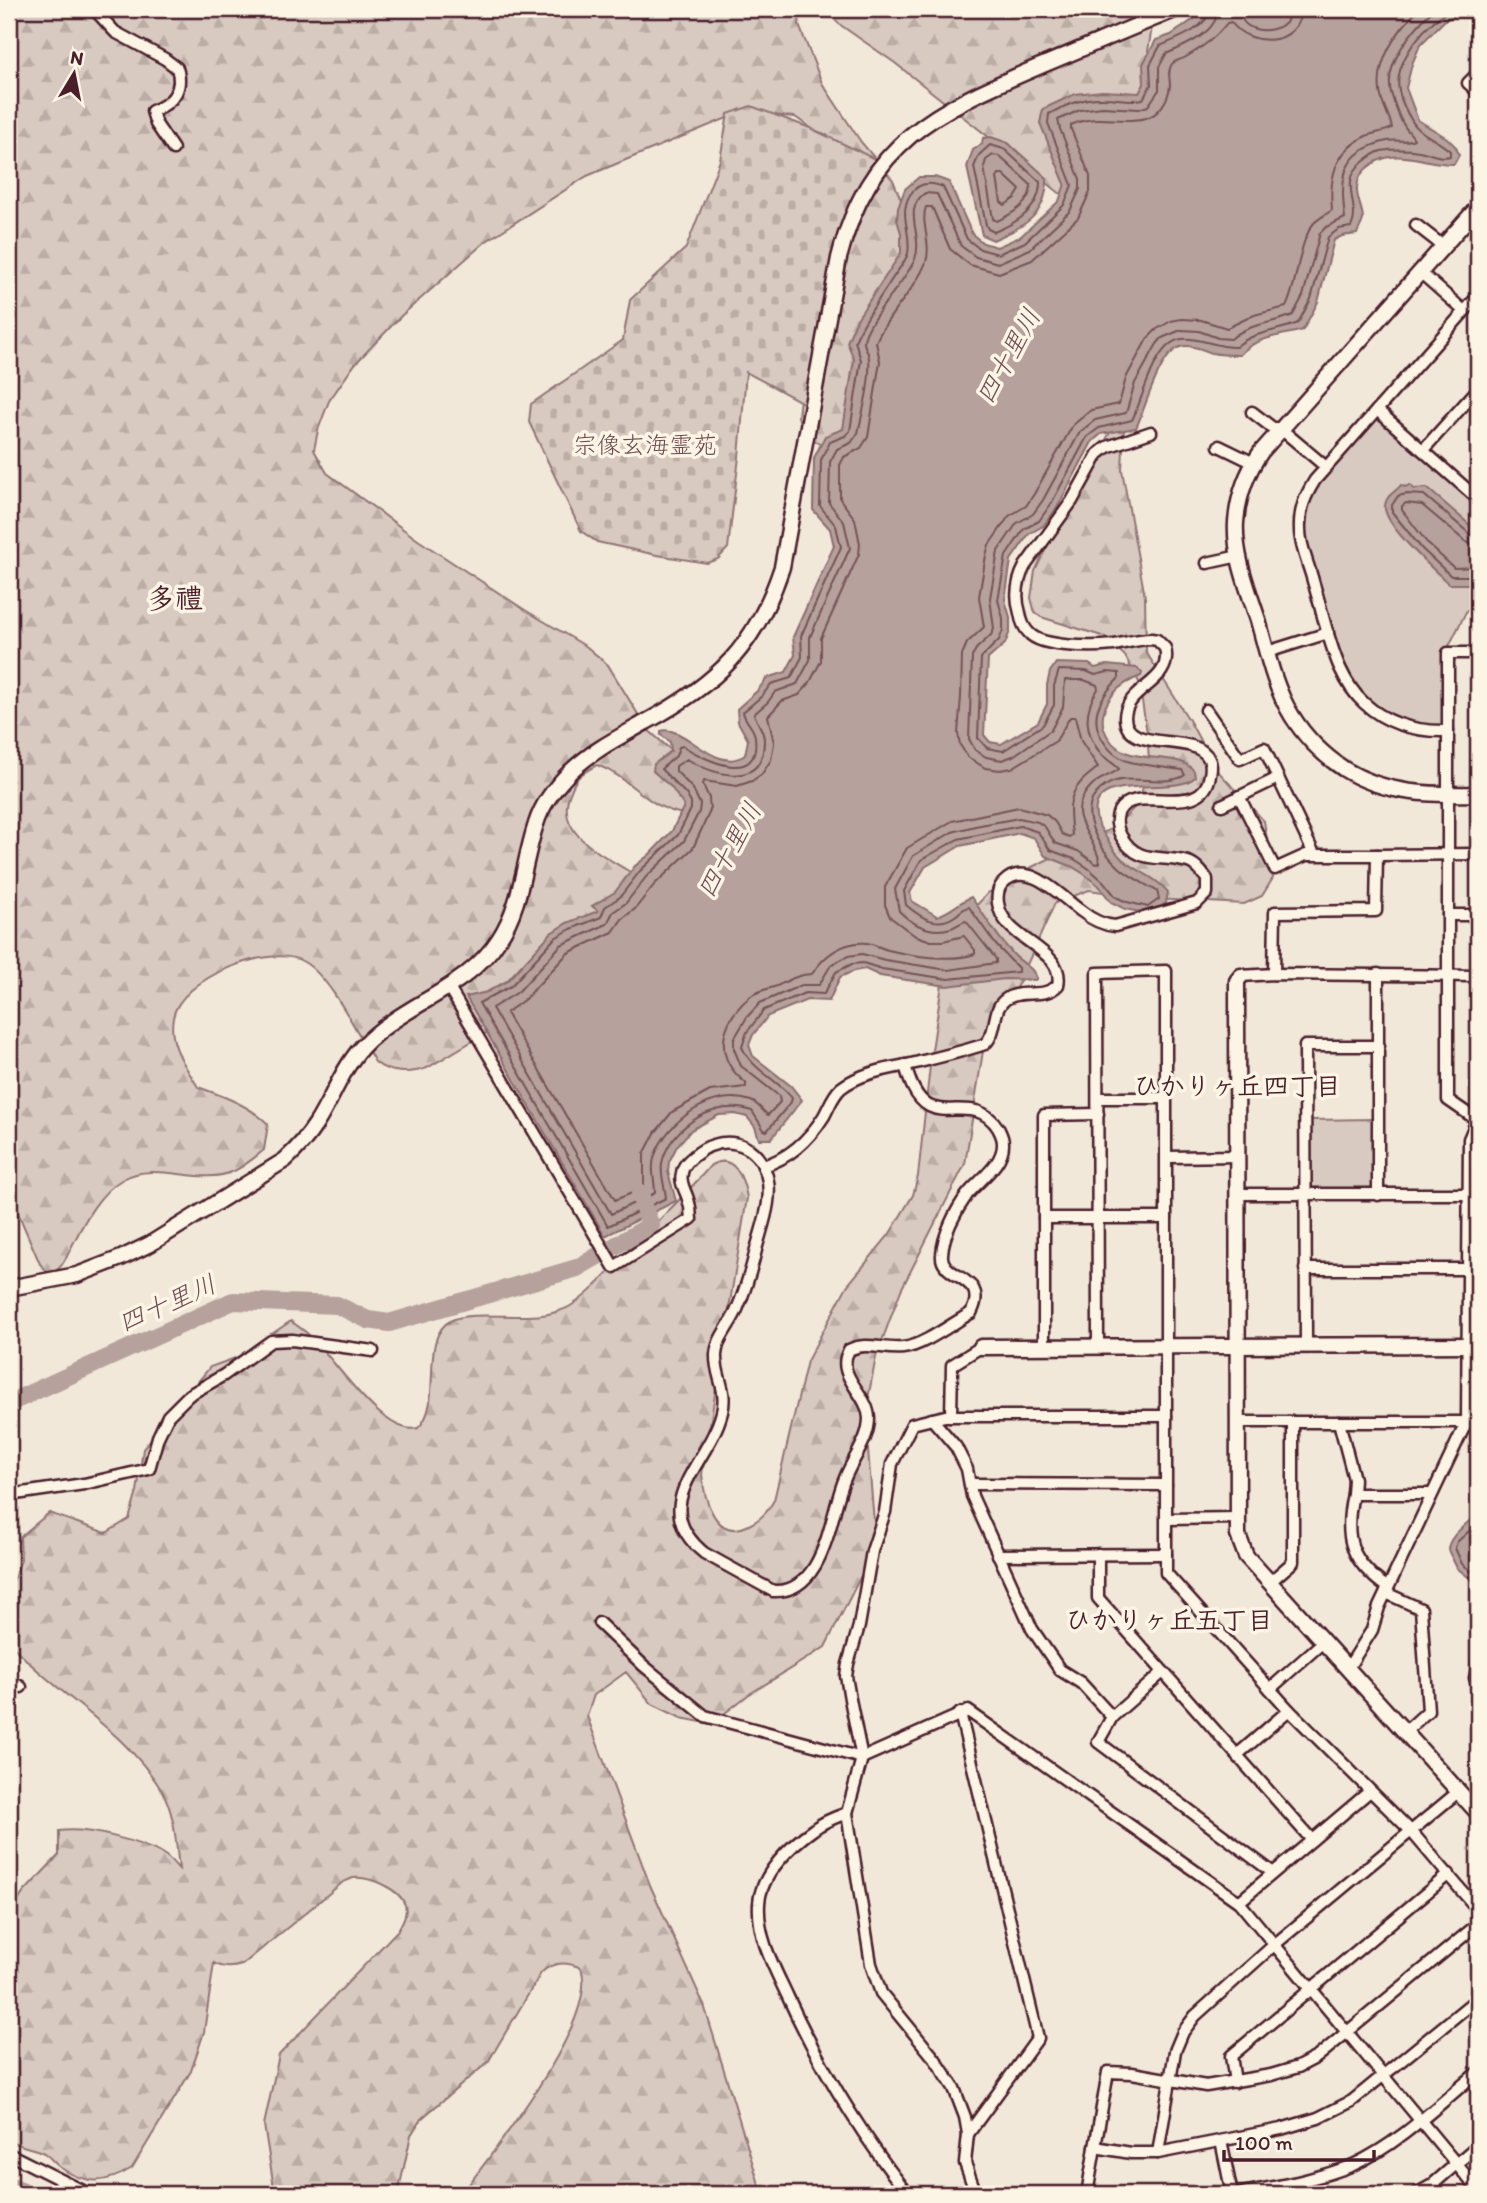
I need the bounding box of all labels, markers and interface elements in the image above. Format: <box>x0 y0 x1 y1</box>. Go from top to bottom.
north arrow <box>38 38 108 108</box>
text: N <box>69 45 85 70</box>
water label: 四十里川 <box>969 303 1047 409</box>
park label: 宗像玄海霊苑 <box>573 430 717 459</box>
district label: 多禮 <box>147 581 203 615</box>
water label: 四十里川 <box>690 797 768 903</box>
district label: ひかりヶ丘四丁目 <box>1133 1070 1341 1102</box>
water label: 四十里川 <box>113 1267 221 1339</box>
district label: ひかりヶ丘五丁目 <box>1065 1604 1273 1636</box>
scale bar <box>1224 2119 1375 2163</box>
text: 100 m <box>1235 2130 1293 2155</box>

